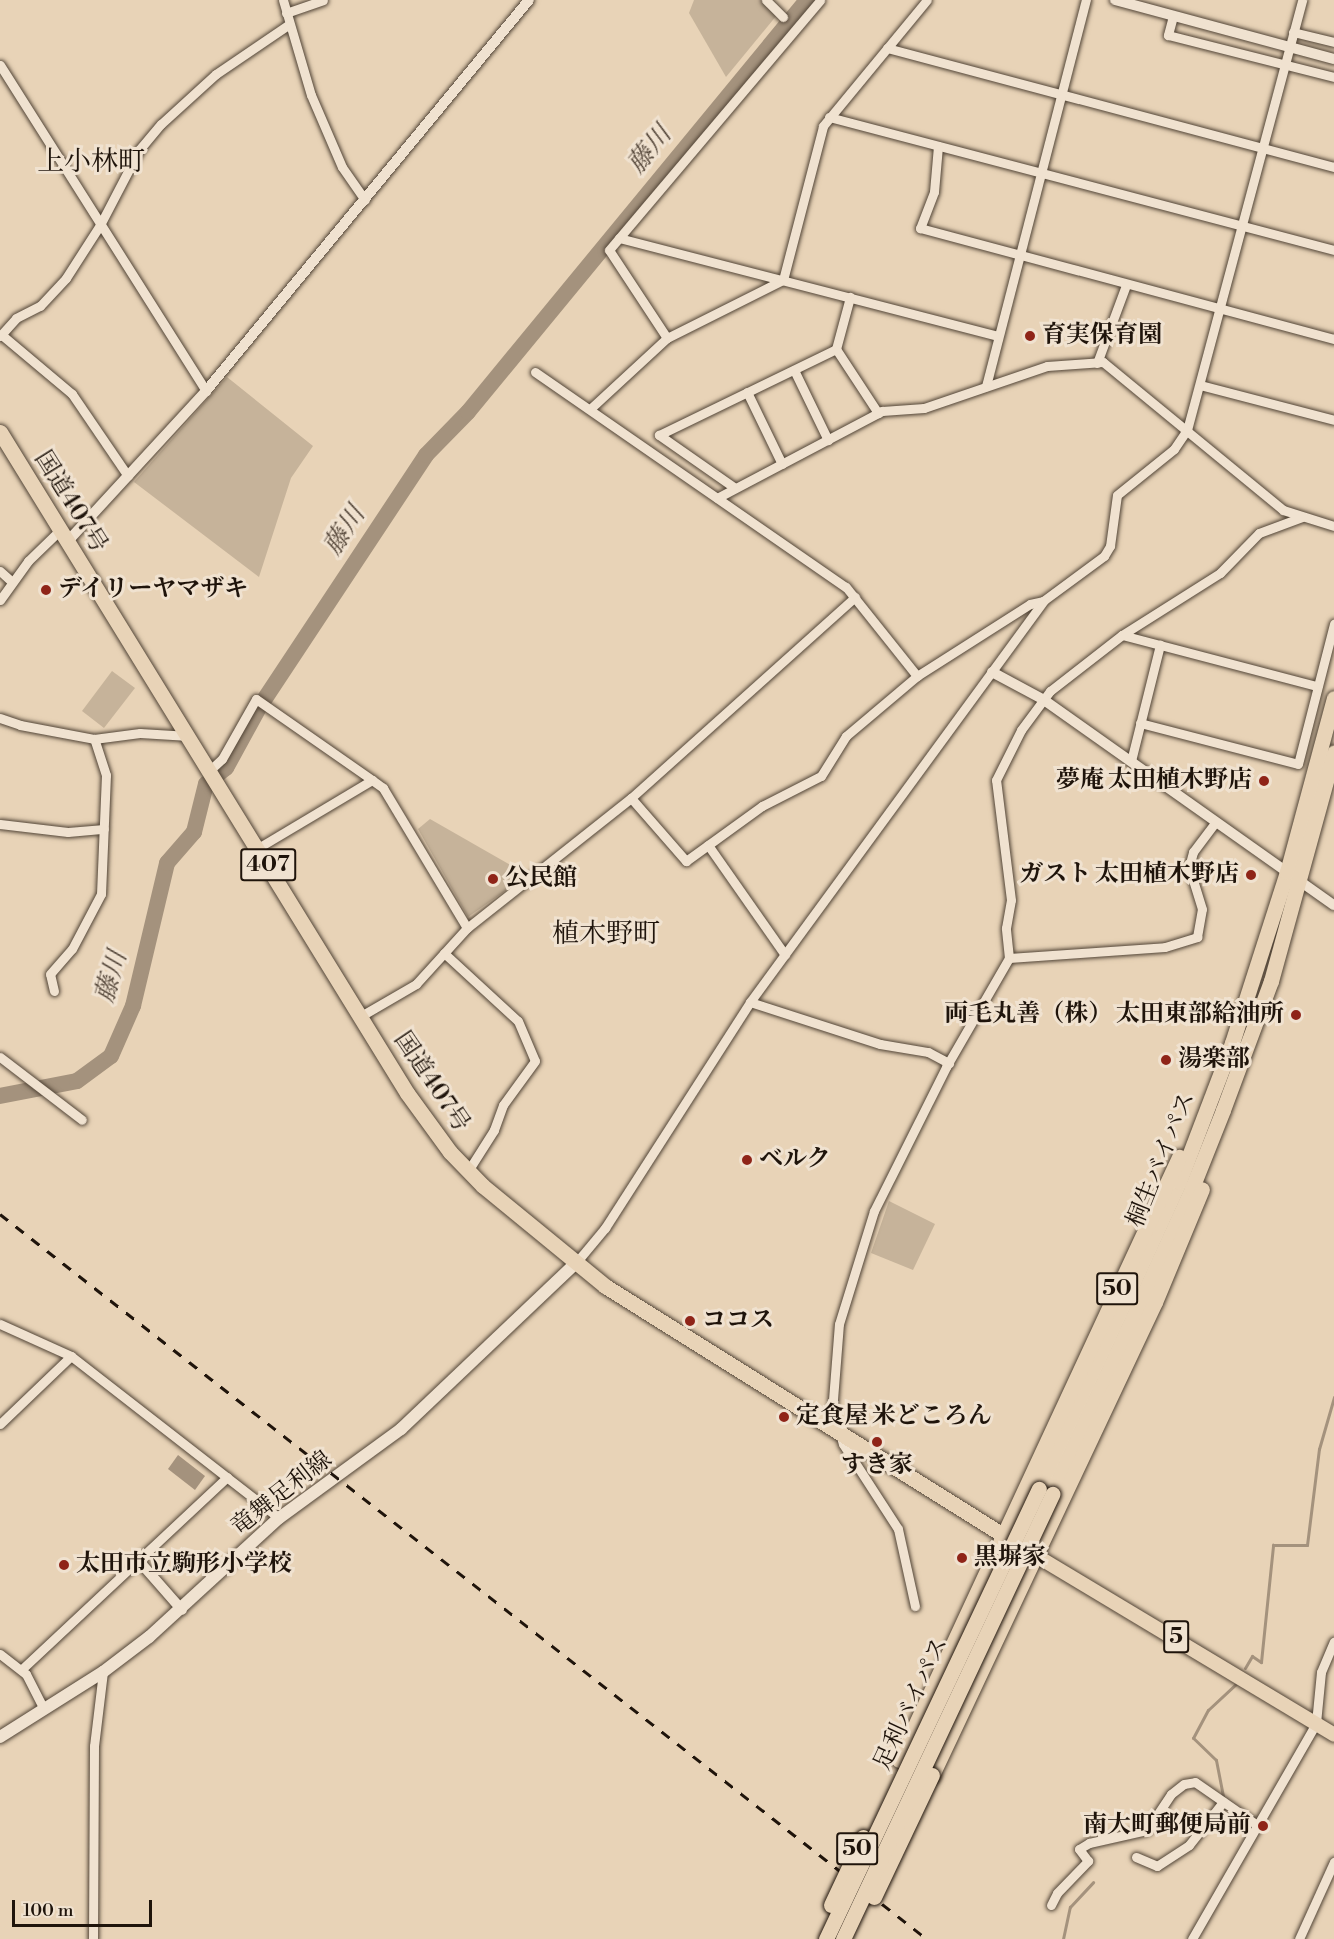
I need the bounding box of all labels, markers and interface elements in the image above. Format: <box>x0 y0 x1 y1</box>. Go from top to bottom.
water label: 藤川 <box>622 120 678 180</box>
district label: 上小林町 <box>37 147 145 179</box>
place label: 育実保育園 <box>1042 322 1162 350</box>
marker: 育実保育園 <box>1023 329 1037 343</box>
street label: 国道407号 <box>28 446 112 558</box>
water label: 藤川 <box>318 501 372 561</box>
place label: デイリーヤマザキ <box>58 576 250 604</box>
marker: デイリーヤマザキ <box>39 583 53 597</box>
place label: 夢庵 太田植木野店 <box>1056 767 1252 795</box>
marker: 夢庵 太田植木野店 <box>1257 774 1271 788</box>
road number: 407 <box>240 846 296 884</box>
place label: ガスト 太田植木野店 <box>1019 861 1239 889</box>
place label: 公民館 <box>505 865 577 893</box>
marker: ガスト 太田植木野店 <box>1244 868 1258 882</box>
marker: 公民館 <box>486 872 500 886</box>
district label: 植木野町 <box>552 919 660 951</box>
water label: 藤川 <box>90 948 134 1006</box>
place label: 両毛丸善（株） 太田東部給油所 <box>944 1001 1284 1029</box>
marker: 両毛丸善（株） 太田東部給油所 <box>1289 1008 1303 1022</box>
street label: 国道407号 <box>387 1027 475 1137</box>
place label: 湯楽部 <box>1178 1046 1250 1074</box>
marker: 湯楽部 <box>1159 1053 1173 1067</box>
street label: 桐生バイパス <box>1122 1088 1202 1232</box>
place label: ベルク <box>759 1146 831 1174</box>
marker: ベルク <box>740 1153 754 1167</box>
road number: 50 <box>1096 1270 1138 1308</box>
place label: ココス <box>702 1307 774 1335</box>
marker: ココス <box>683 1314 697 1328</box>
place label: 定食屋 米どころん <box>796 1403 992 1431</box>
marker: 定食屋 米どころん <box>777 1410 791 1424</box>
marker: すき家 <box>870 1435 884 1449</box>
street label: 竜舞足利線 <box>226 1446 338 1542</box>
place label: すき家 <box>841 1452 913 1480</box>
place label: 黒塀家 <box>974 1544 1046 1572</box>
place label: 太田市立駒形小学校 <box>76 1551 292 1579</box>
marker: 黒塀家 <box>955 1551 969 1565</box>
marker: 太田市立駒形小学校 <box>57 1558 71 1572</box>
road number: 5 <box>1162 1618 1190 1656</box>
street label: 足利バイパス <box>869 1633 955 1775</box>
place label: 南大町郵便局前 <box>1083 1812 1251 1840</box>
marker: 南大町郵便局前 <box>1256 1819 1270 1833</box>
road number: 50 <box>836 1830 878 1868</box>
scale bar <box>15 1888 154 1926</box>
text: 100 m <box>23 1899 74 1922</box>

